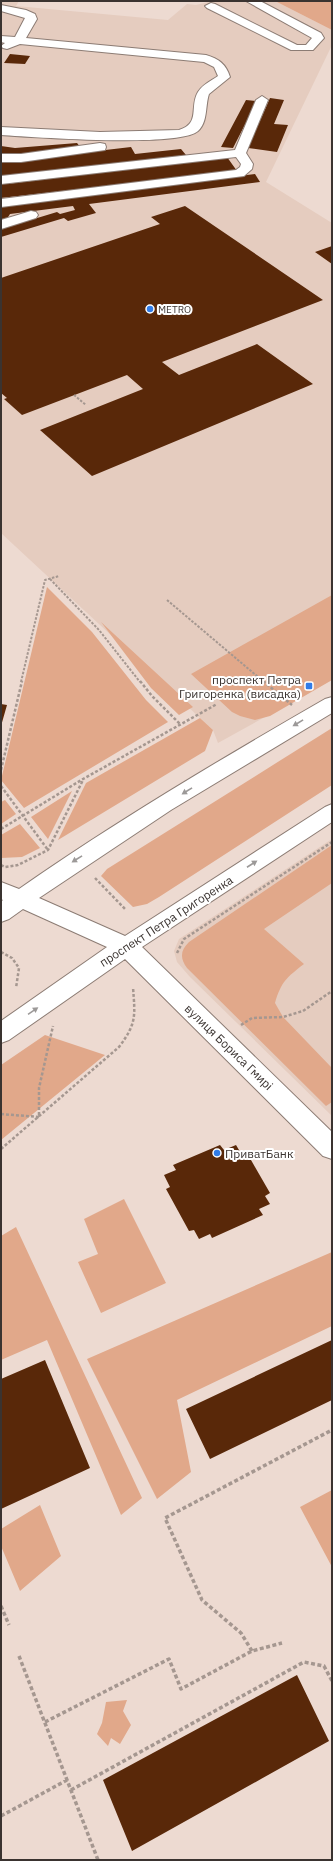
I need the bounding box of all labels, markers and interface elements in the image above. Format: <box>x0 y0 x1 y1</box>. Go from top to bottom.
place label: METRO <box>158 303 191 316</box>
marker: METRO <box>145 304 155 314</box>
place label: проспект Петра Григоренка (висадка) <box>179 672 302 701</box>
marker: проспект Петра Григоренка (висадка) <box>304 681 314 691</box>
one-way arrow <box>292 720 304 727</box>
one-way arrow <box>181 787 193 794</box>
one-way arrow <box>71 856 83 863</box>
one-way arrow <box>247 860 257 868</box>
street label: проспект Петра Григоренка <box>96 872 236 970</box>
street label: вулиця Бориса Гмирі <box>182 1001 276 1093</box>
one-way arrow <box>28 1007 38 1015</box>
place label: ПриватБанк <box>225 1146 294 1161</box>
marker: ПриватБанк <box>212 1148 222 1158</box>

